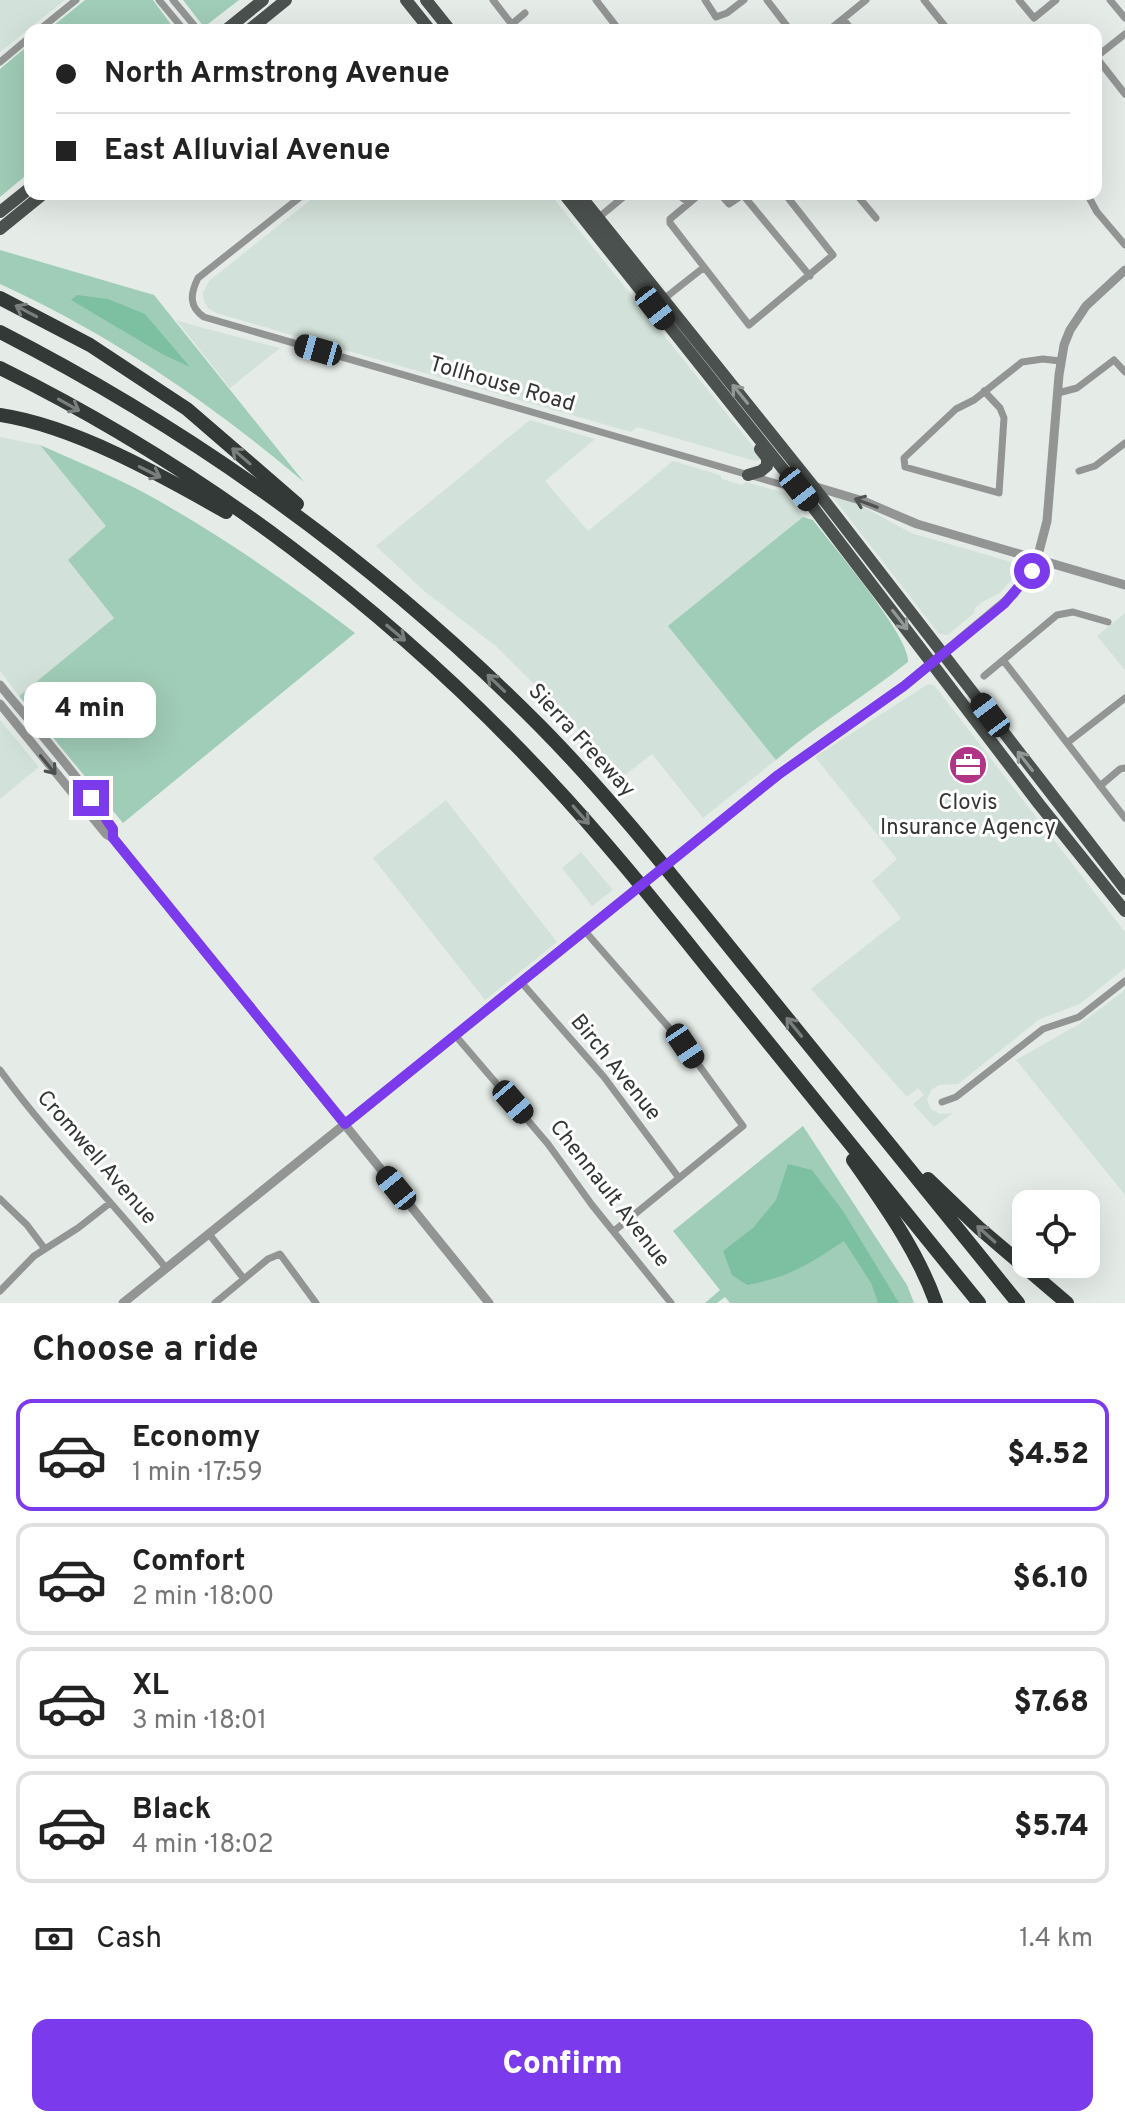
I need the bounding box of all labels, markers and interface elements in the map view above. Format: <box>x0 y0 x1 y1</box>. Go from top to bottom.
text: North Armstrong Avenue <box>104 56 450 93</box>
text: East Alluvial Avenue <box>104 133 390 170</box>
car <box>631 282 679 334</box>
one-way arrow <box>15 303 38 319</box>
car <box>292 332 344 368</box>
street label: Tollhouse Road <box>426 351 578 419</box>
one-way arrow <box>731 384 749 405</box>
one-way arrow <box>56 397 80 413</box>
one-way arrow <box>231 447 252 465</box>
car <box>775 463 823 515</box>
one-way arrow <box>138 465 162 481</box>
one-way arrow <box>854 495 879 509</box>
route start <box>1014 553 1050 589</box>
one-way arrow <box>891 609 908 630</box>
one-way arrow <box>385 624 406 642</box>
one-way arrow <box>486 674 506 693</box>
street label: Sierra Freeway <box>522 679 640 803</box>
callout: 4 min <box>25 682 157 738</box>
car <box>966 689 1014 741</box>
text: 4 min <box>55 693 125 726</box>
office icon: Clovis Insurance Agency <box>947 744 989 786</box>
one-way arrow <box>1017 751 1034 772</box>
one-way arrow <box>40 754 57 775</box>
route end <box>73 780 109 816</box>
place label: Clovis Insurance Agency <box>880 790 1056 842</box>
one-way arrow <box>572 805 590 825</box>
street label: Birch Avenue <box>564 1009 666 1127</box>
one-way arrow <box>786 1017 803 1038</box>
car <box>662 1019 708 1073</box>
car <box>488 1076 538 1128</box>
street label: Cromwell Avenue <box>30 1085 162 1231</box>
street label: Chennault Avenue <box>543 1115 675 1273</box>
car <box>372 1162 420 1214</box>
map controls <box>1012 1190 1100 1278</box>
button: locate <box>1012 1190 1100 1278</box>
one-way arrow <box>976 1226 996 1244</box>
text: Choose a ride <box>32 1328 258 1374</box>
icon: car <box>36 1419 108 1491</box>
text: Economy <box>132 1420 260 1457</box>
text: $4.52 <box>1007 1437 1089 1474</box>
text: 1 min · 17:59 <box>132 1457 263 1490</box>
icon: car <box>36 1543 108 1615</box>
text: Comfort <box>132 1544 245 1581</box>
text: $6.10 <box>1012 1561 1089 1598</box>
text: 2 min · 18:00 <box>132 1581 274 1614</box>
icon: car <box>36 1667 108 1739</box>
text: XL <box>132 1668 169 1705</box>
text: $7.68 <box>1013 1685 1089 1722</box>
text: 3 min · 18:01 <box>132 1705 267 1738</box>
icon: car <box>36 1791 108 1863</box>
text: Black <box>132 1792 211 1829</box>
text: $5.74 <box>1014 1809 1089 1846</box>
text: 4 min · 18:02 <box>132 1829 274 1862</box>
icon: cash <box>32 1917 76 1961</box>
text: Cash <box>96 1921 162 1958</box>
text: 1.4 km <box>1019 1923 1093 1956</box>
button: Confirm <box>32 2019 1093 2111</box>

